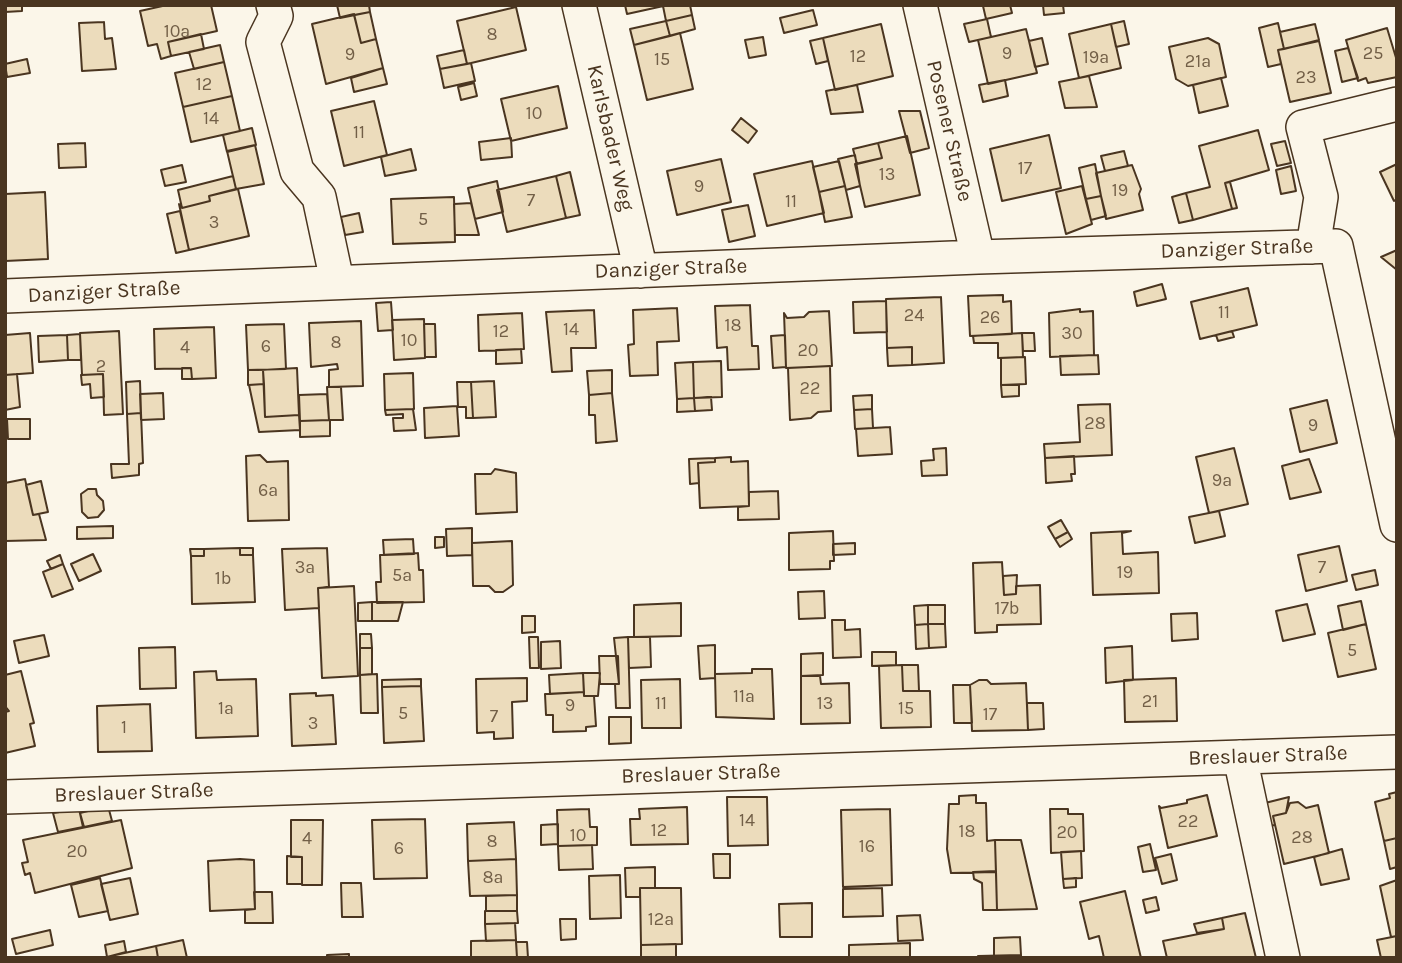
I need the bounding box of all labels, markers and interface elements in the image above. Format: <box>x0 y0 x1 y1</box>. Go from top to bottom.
house number: 10a <box>164 21 190 43</box>
house number: 8 <box>486 24 498 46</box>
house number: 9 <box>1002 43 1012 65</box>
house number: 25 <box>1363 43 1383 65</box>
house number: 9 <box>345 44 355 66</box>
house number: 12 <box>850 46 866 68</box>
house number: 19a <box>1083 47 1109 69</box>
house number: 15 <box>654 49 670 71</box>
house number: 21a <box>1185 51 1211 73</box>
street label: Posener Straße <box>920 58 978 204</box>
street label: Karlsbader Weg <box>581 62 639 214</box>
house number: 23 <box>1295 67 1317 89</box>
house number: 12 <box>196 74 212 96</box>
house number: 10 <box>526 103 542 125</box>
house number: 14 <box>203 108 219 130</box>
house number: 11 <box>353 122 365 144</box>
house number: 17 <box>1018 158 1032 180</box>
house number: 13 <box>879 164 895 186</box>
house number: 9 <box>694 176 704 198</box>
house number: 19 <box>1112 180 1128 202</box>
house number: 7 <box>527 190 535 212</box>
house number: 11 <box>785 191 797 213</box>
house number: 5 <box>418 209 428 231</box>
house number: 3 <box>209 212 219 234</box>
street label: Danziger Straße <box>1160 234 1314 264</box>
street label: Danziger Straße <box>594 254 748 284</box>
street label: Danziger Straße <box>27 275 181 309</box>
house number: 11 <box>1218 302 1230 324</box>
house number: 24 <box>904 305 924 327</box>
house number: 26 <box>980 307 1000 329</box>
house number: 18 <box>724 315 742 337</box>
house number: 14 <box>563 319 579 341</box>
house number: 12 <box>493 321 509 343</box>
house number: 30 <box>1061 323 1083 345</box>
house number: 10 <box>401 330 417 352</box>
house number: 8 <box>330 332 342 354</box>
house number: 6 <box>261 336 271 358</box>
house number: 4 <box>180 337 190 359</box>
house number: 20 <box>797 340 819 362</box>
house number: 2 <box>96 356 106 378</box>
house number: 22 <box>800 378 820 400</box>
house number: 28 <box>1084 413 1106 435</box>
house number: 9 <box>1308 415 1318 437</box>
house number: 9a <box>1212 470 1232 492</box>
house number: 6a <box>258 480 278 502</box>
house number: 3a <box>295 557 315 579</box>
house number: 7 <box>1318 557 1326 579</box>
house number: 19 <box>1117 562 1133 584</box>
house number: 5a <box>392 565 412 587</box>
house number: 1b <box>215 568 231 590</box>
house number: 17b <box>994 598 1020 620</box>
house number: 5 <box>1347 640 1357 662</box>
house number: 11a <box>733 686 755 708</box>
house number: 21 <box>1142 691 1158 713</box>
house number: 11 <box>655 693 667 715</box>
house number: 13 <box>817 693 833 715</box>
house number: 9 <box>565 695 575 717</box>
house number: 1a <box>218 698 234 720</box>
house number: 15 <box>898 698 914 720</box>
house number: 5 <box>398 703 408 725</box>
house number: 17 <box>983 704 997 726</box>
house number: 7 <box>490 706 498 728</box>
house number: 3 <box>308 713 318 735</box>
house number: 1 <box>121 717 127 739</box>
street label: Breslauer Straße <box>1188 741 1348 771</box>
street label: Breslauer Straße <box>621 759 781 789</box>
street label: Breslauer Straße <box>54 778 214 808</box>
house number: 14 <box>739 810 755 832</box>
house number: 22 <box>1178 811 1198 833</box>
house number: 12 <box>651 820 667 842</box>
house number: 18 <box>958 821 976 843</box>
house number: 20 <box>1056 822 1078 844</box>
house number: 10 <box>570 825 586 847</box>
house number: 28 <box>1291 827 1313 849</box>
house number: 4 <box>302 828 312 850</box>
house number: 8 <box>486 831 498 853</box>
house number: 16 <box>859 836 875 858</box>
house number: 6 <box>394 838 404 860</box>
house number: 20 <box>66 841 88 863</box>
house number: 8a <box>483 867 503 889</box>
house number: 12a <box>648 909 674 931</box>

